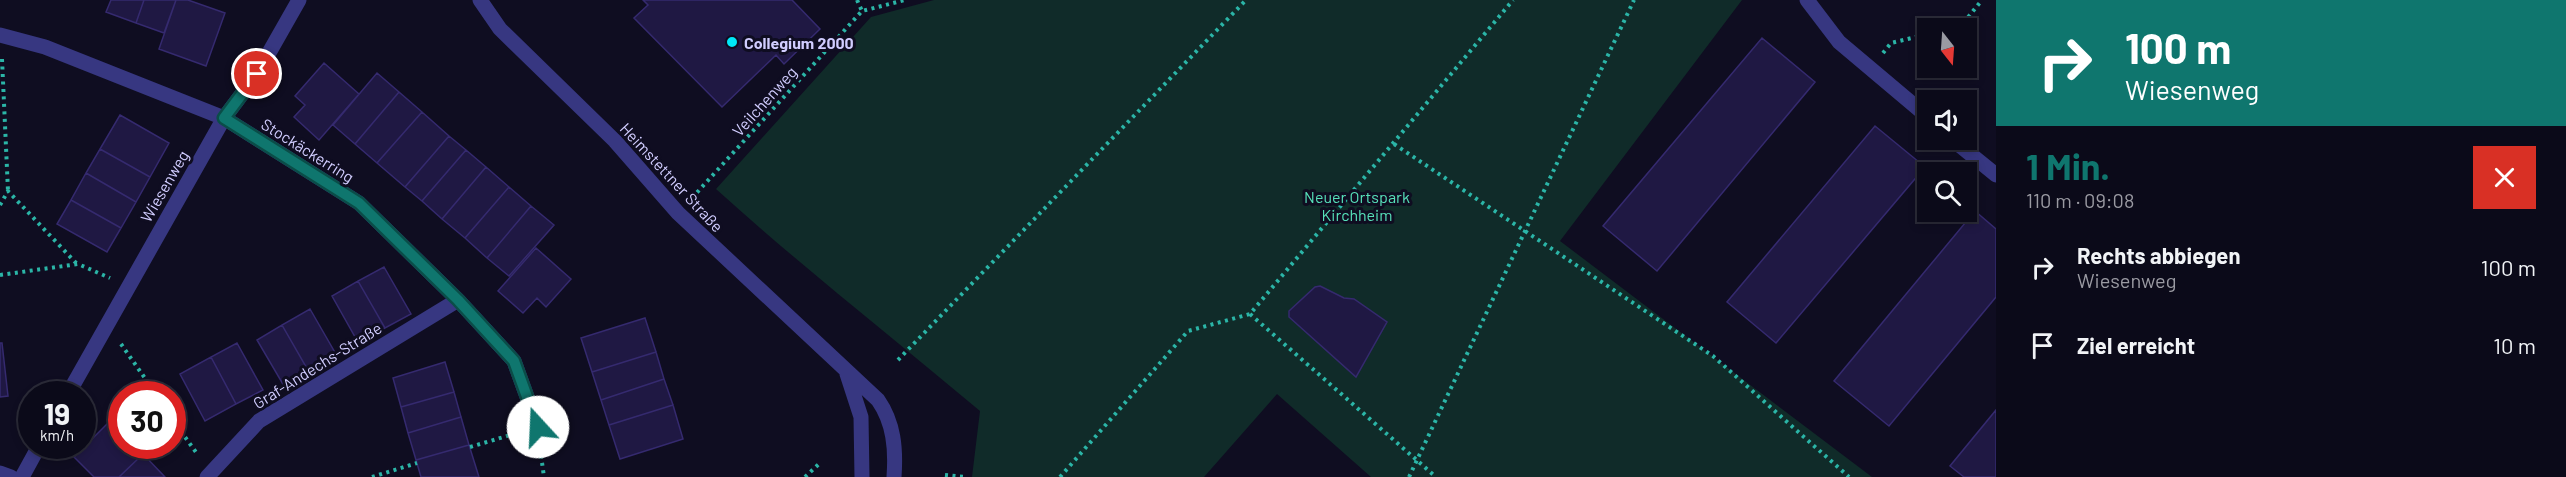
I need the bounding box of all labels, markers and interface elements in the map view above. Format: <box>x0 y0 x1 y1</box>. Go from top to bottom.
north arrow <box>1917 18 1977 78</box>
map controls <box>1917 18 1977 222</box>
text: 100 m <box>2125 22 2231 72</box>
icon: right <box>2026 24 2104 102</box>
place label: Collegium 2000 <box>744 33 854 52</box>
marker: Collegium 2000 <box>725 35 739 49</box>
pin <box>231 48 282 99</box>
icon: arrive <box>240 57 273 90</box>
street label: Veilchenweg <box>728 62 800 140</box>
text: Wiesenweg <box>2125 73 2259 105</box>
button: sound <box>1917 90 1977 150</box>
street label: Stockäckerring <box>258 114 358 186</box>
street label: Heimstettner Straße <box>617 118 727 236</box>
text: 1 Min. <box>2026 144 2110 187</box>
button: close <box>2473 146 2536 209</box>
street label: Wiesenweg <box>136 147 192 225</box>
button: search <box>1917 162 1977 222</box>
park label: Neuer Ortspark Kirchheim <box>1304 187 1410 224</box>
text: 110 m · 09:08 <box>2026 188 2134 212</box>
text: Rechts abbiegen <box>2077 242 2240 268</box>
icon: right <box>2026 251 2059 284</box>
text: 100 m <box>2481 254 2536 280</box>
text: Wiesenweg <box>2077 268 2176 292</box>
street label: Graf-Andechs-Straße <box>249 318 385 412</box>
icon: arrive <box>2026 329 2059 362</box>
text: Ziel erreicht <box>2077 332 2195 358</box>
text: 10 m <box>2493 332 2536 358</box>
speed limit sign: 30 <box>108 381 186 459</box>
text: 19 <box>44 395 70 431</box>
position arrow <box>506 395 570 459</box>
text: km/h <box>40 426 74 444</box>

